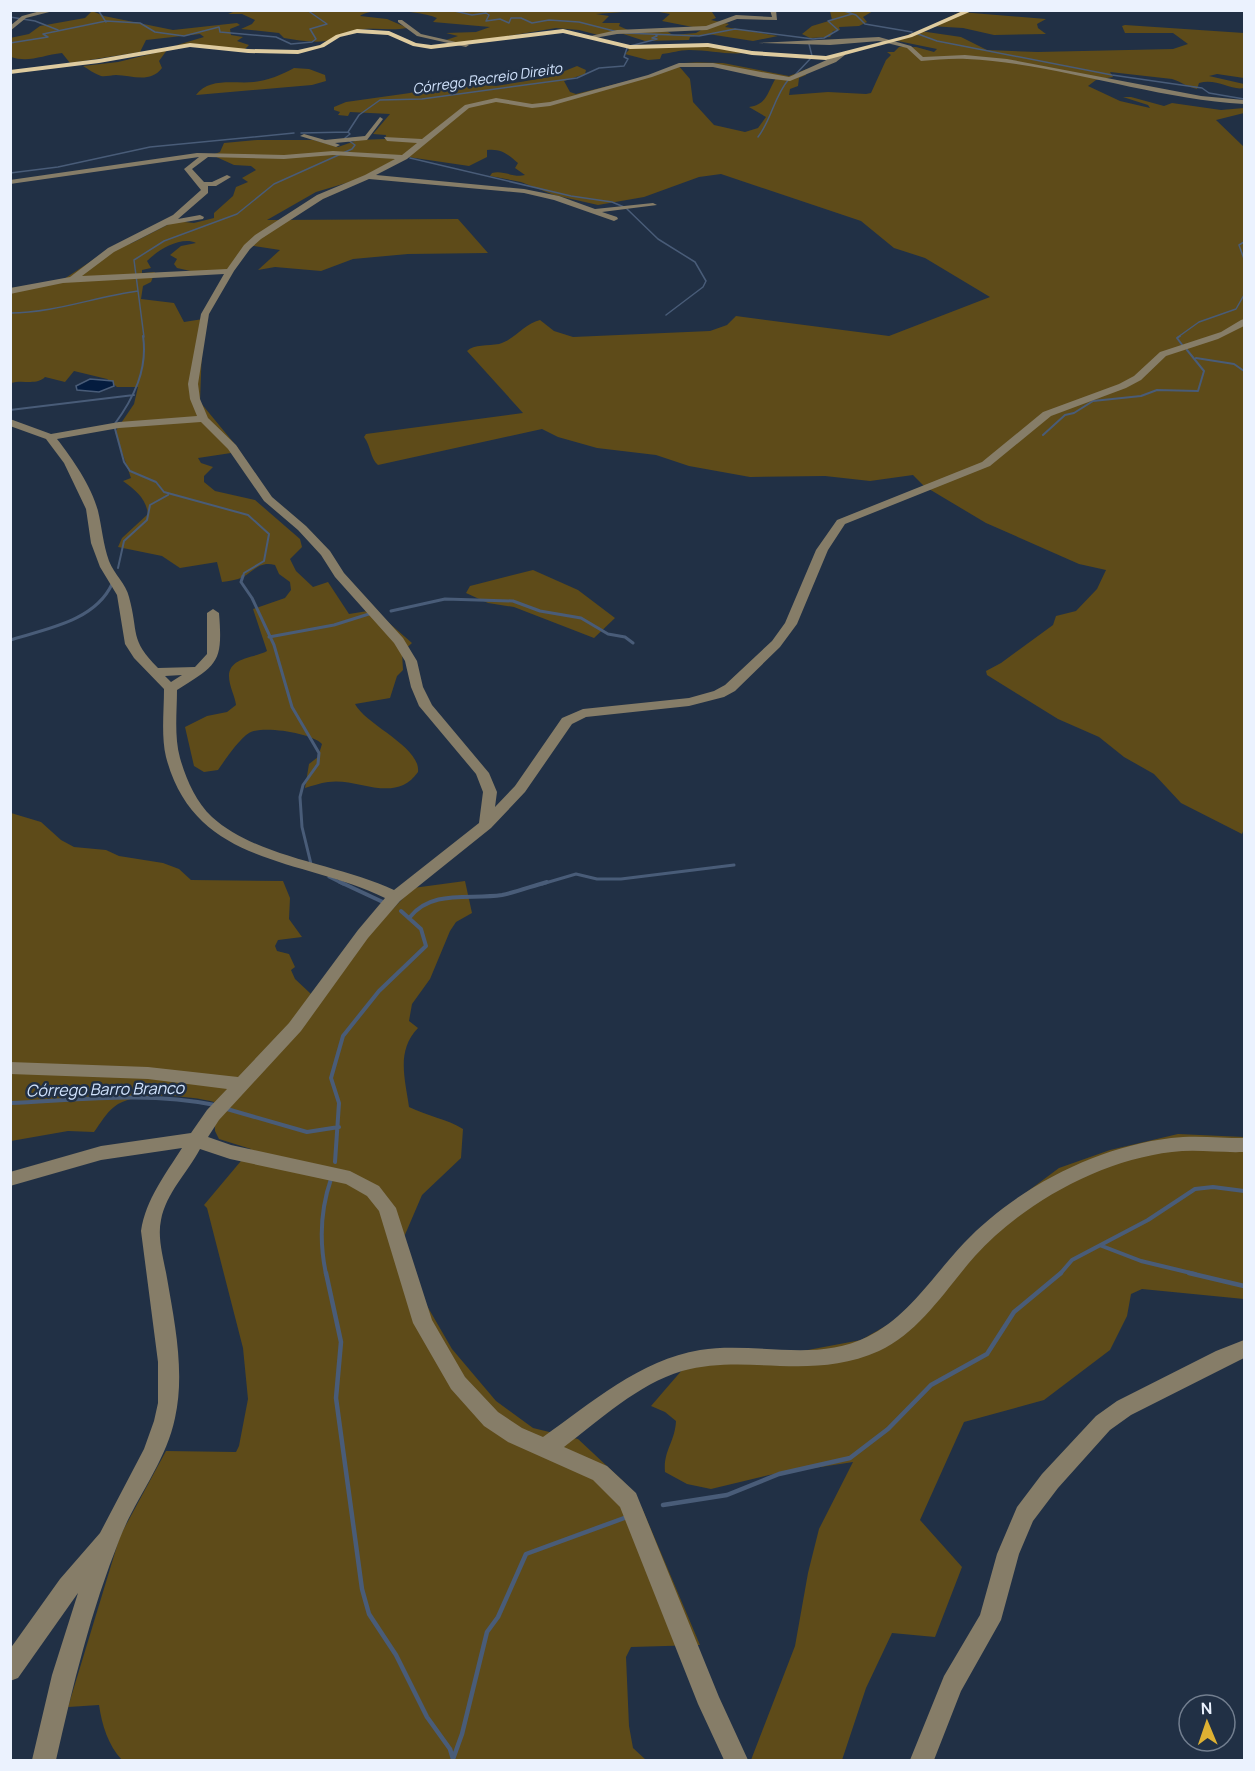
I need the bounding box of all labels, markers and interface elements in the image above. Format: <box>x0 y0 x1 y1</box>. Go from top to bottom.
water label: Córrego Recreio Direito <box>411 58 564 98</box>
water label: Córrego Barro Branco <box>26 1077 186 1101</box>
north arrow <box>1177 1693 1237 1753</box>
text: N <box>1200 1697 1213 1719</box>

